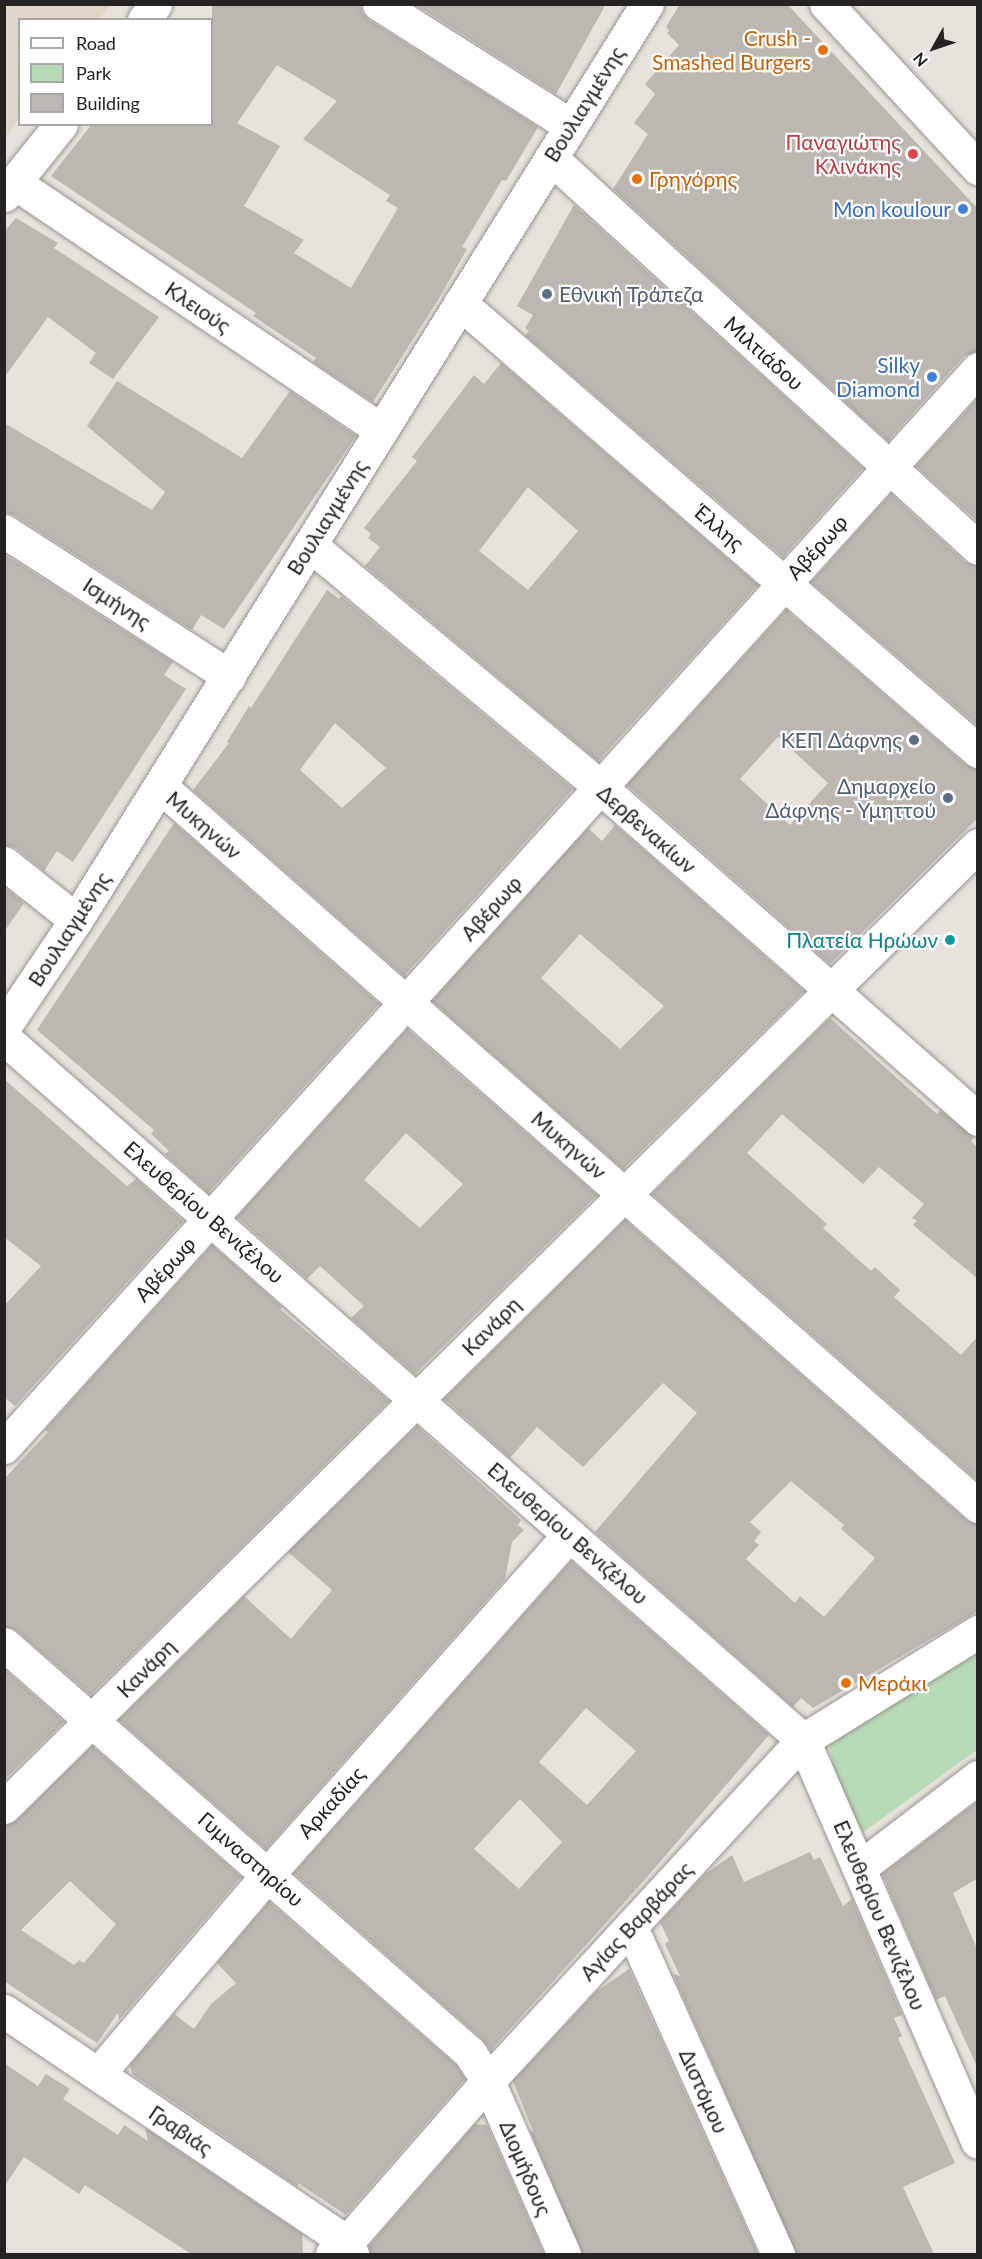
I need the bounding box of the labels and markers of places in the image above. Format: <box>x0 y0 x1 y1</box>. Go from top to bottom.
place label: Crush - Smashed Burgers <box>652 25 811 75</box>
marker: Crush - Smashed Burgers <box>816 43 830 57</box>
place label: Παναγιώτης Κλινάκης <box>785 129 901 179</box>
marker: Παναγιώτης Κλινάκης <box>906 147 920 161</box>
place label: Γρηγόρης <box>649 166 737 192</box>
marker: Γρηγόρης <box>630 172 644 186</box>
place label: Mon koulour <box>833 196 951 222</box>
marker: Mon koulour <box>956 202 970 216</box>
place label: Εθνική Τράπεζα <box>559 281 704 307</box>
marker: Εθνική Τράπεζα <box>540 287 554 301</box>
place label: Silky Diamond <box>836 352 920 402</box>
marker: Silky Diamond <box>925 370 939 384</box>
place label: ΚΕΠ Δάφνης <box>780 727 902 753</box>
marker: ΚΕΠ Δάφνης <box>907 733 921 747</box>
place label: Δημαρχείο Δάφνης - Υμηττού <box>764 773 936 823</box>
marker: Δημαρχείο Δάφνης - Υμηττού <box>941 791 955 805</box>
place label: Πλατεία Ηρώων <box>786 927 938 953</box>
marker: Πλατεία Ηρώων <box>943 933 957 947</box>
place label: Μεράκι <box>858 1670 927 1696</box>
marker: Μεράκι <box>839 1676 853 1690</box>

